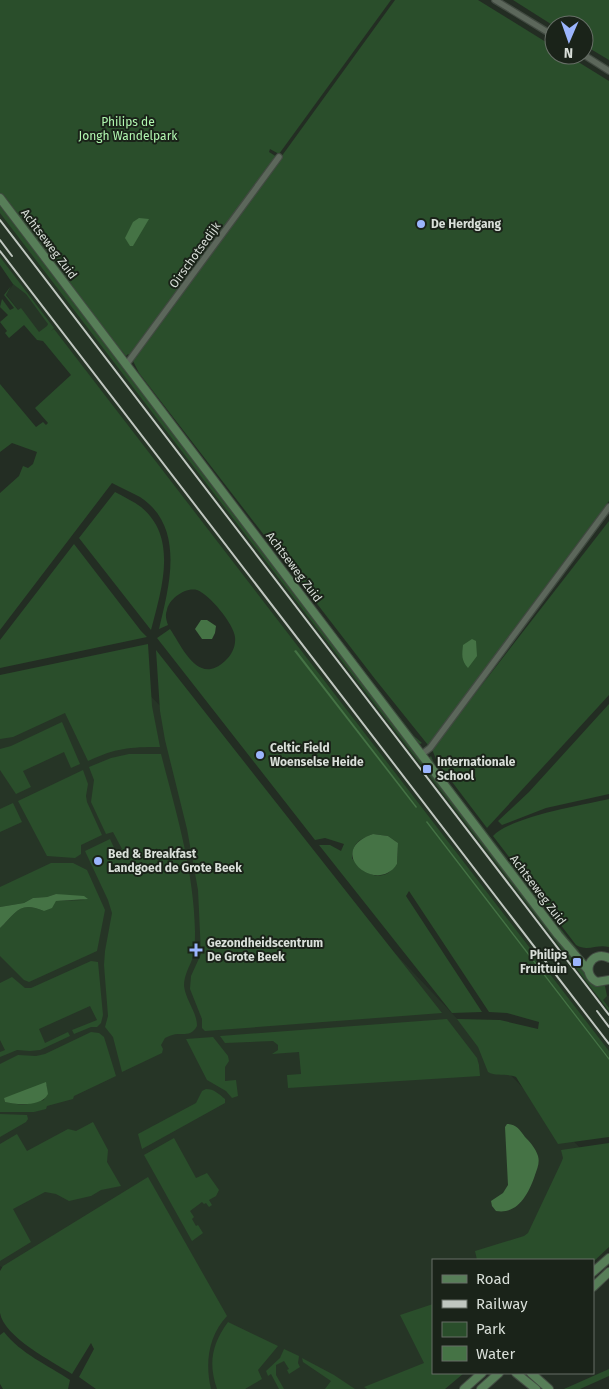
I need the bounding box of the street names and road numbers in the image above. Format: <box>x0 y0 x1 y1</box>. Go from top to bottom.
street label: Achtseweg Zuid <box>18 206 80 282</box>
street label: Oirschotsedijk <box>166 219 224 291</box>
street label: Achtseweg Zuid <box>263 529 325 605</box>
street label: Achtseweg Zuid <box>507 852 569 928</box>

